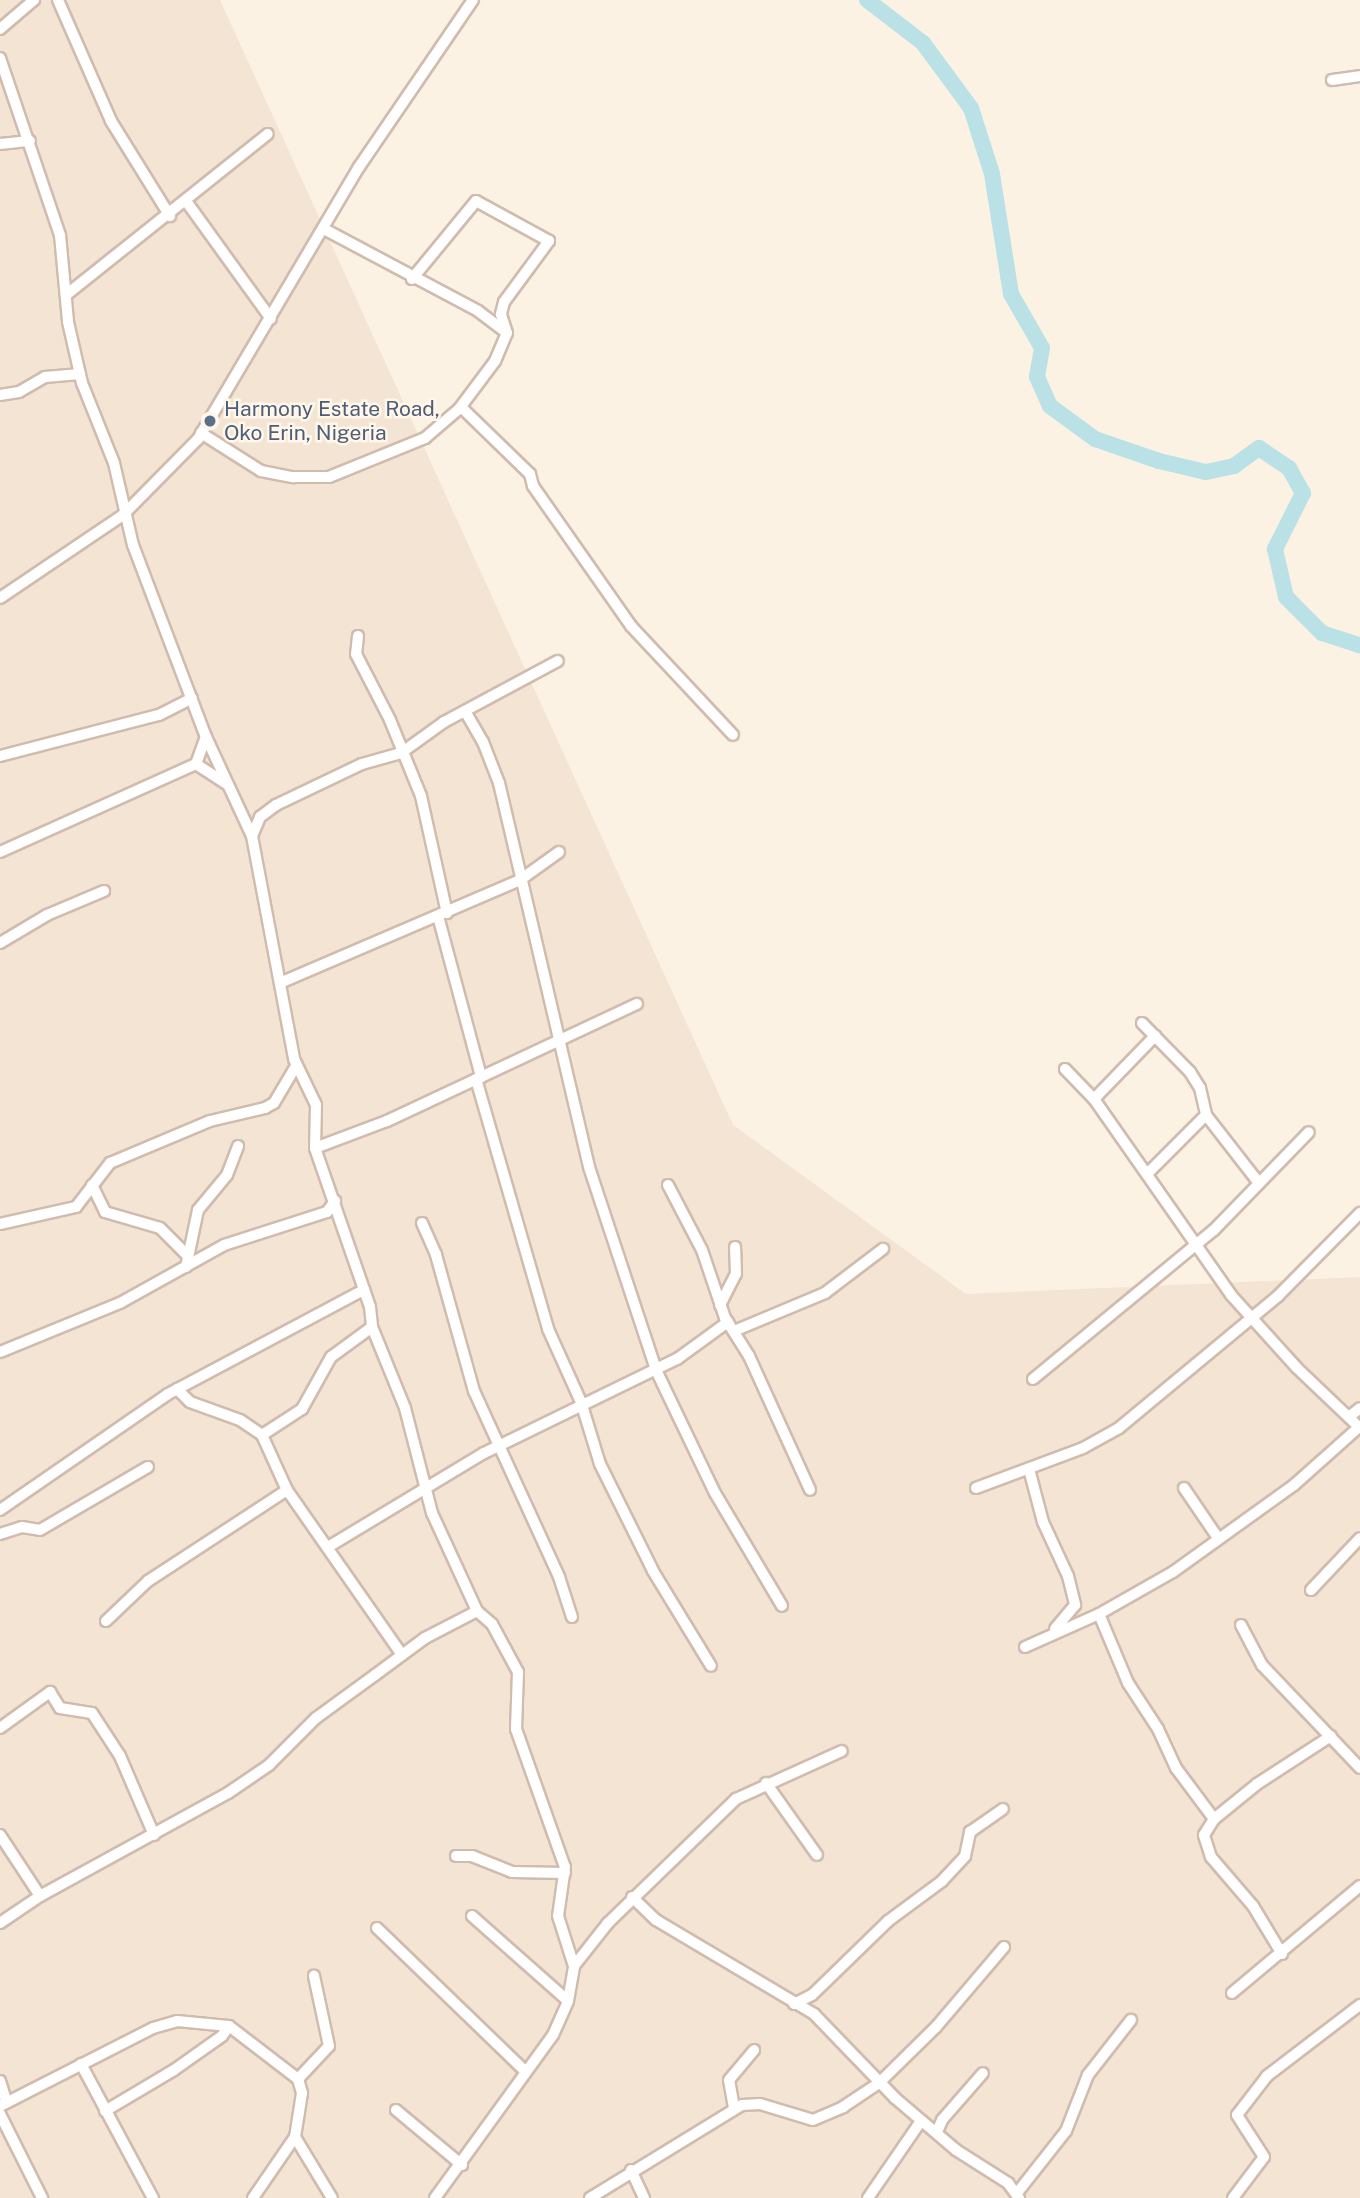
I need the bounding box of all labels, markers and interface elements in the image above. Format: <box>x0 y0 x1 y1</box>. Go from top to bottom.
place label: Harmony Estate Road, Oko Erin, Nigeria <box>224 396 440 446</box>
marker: Harmony Estate Road, Oko Erin, Nigeria <box>202 413 218 429</box>

